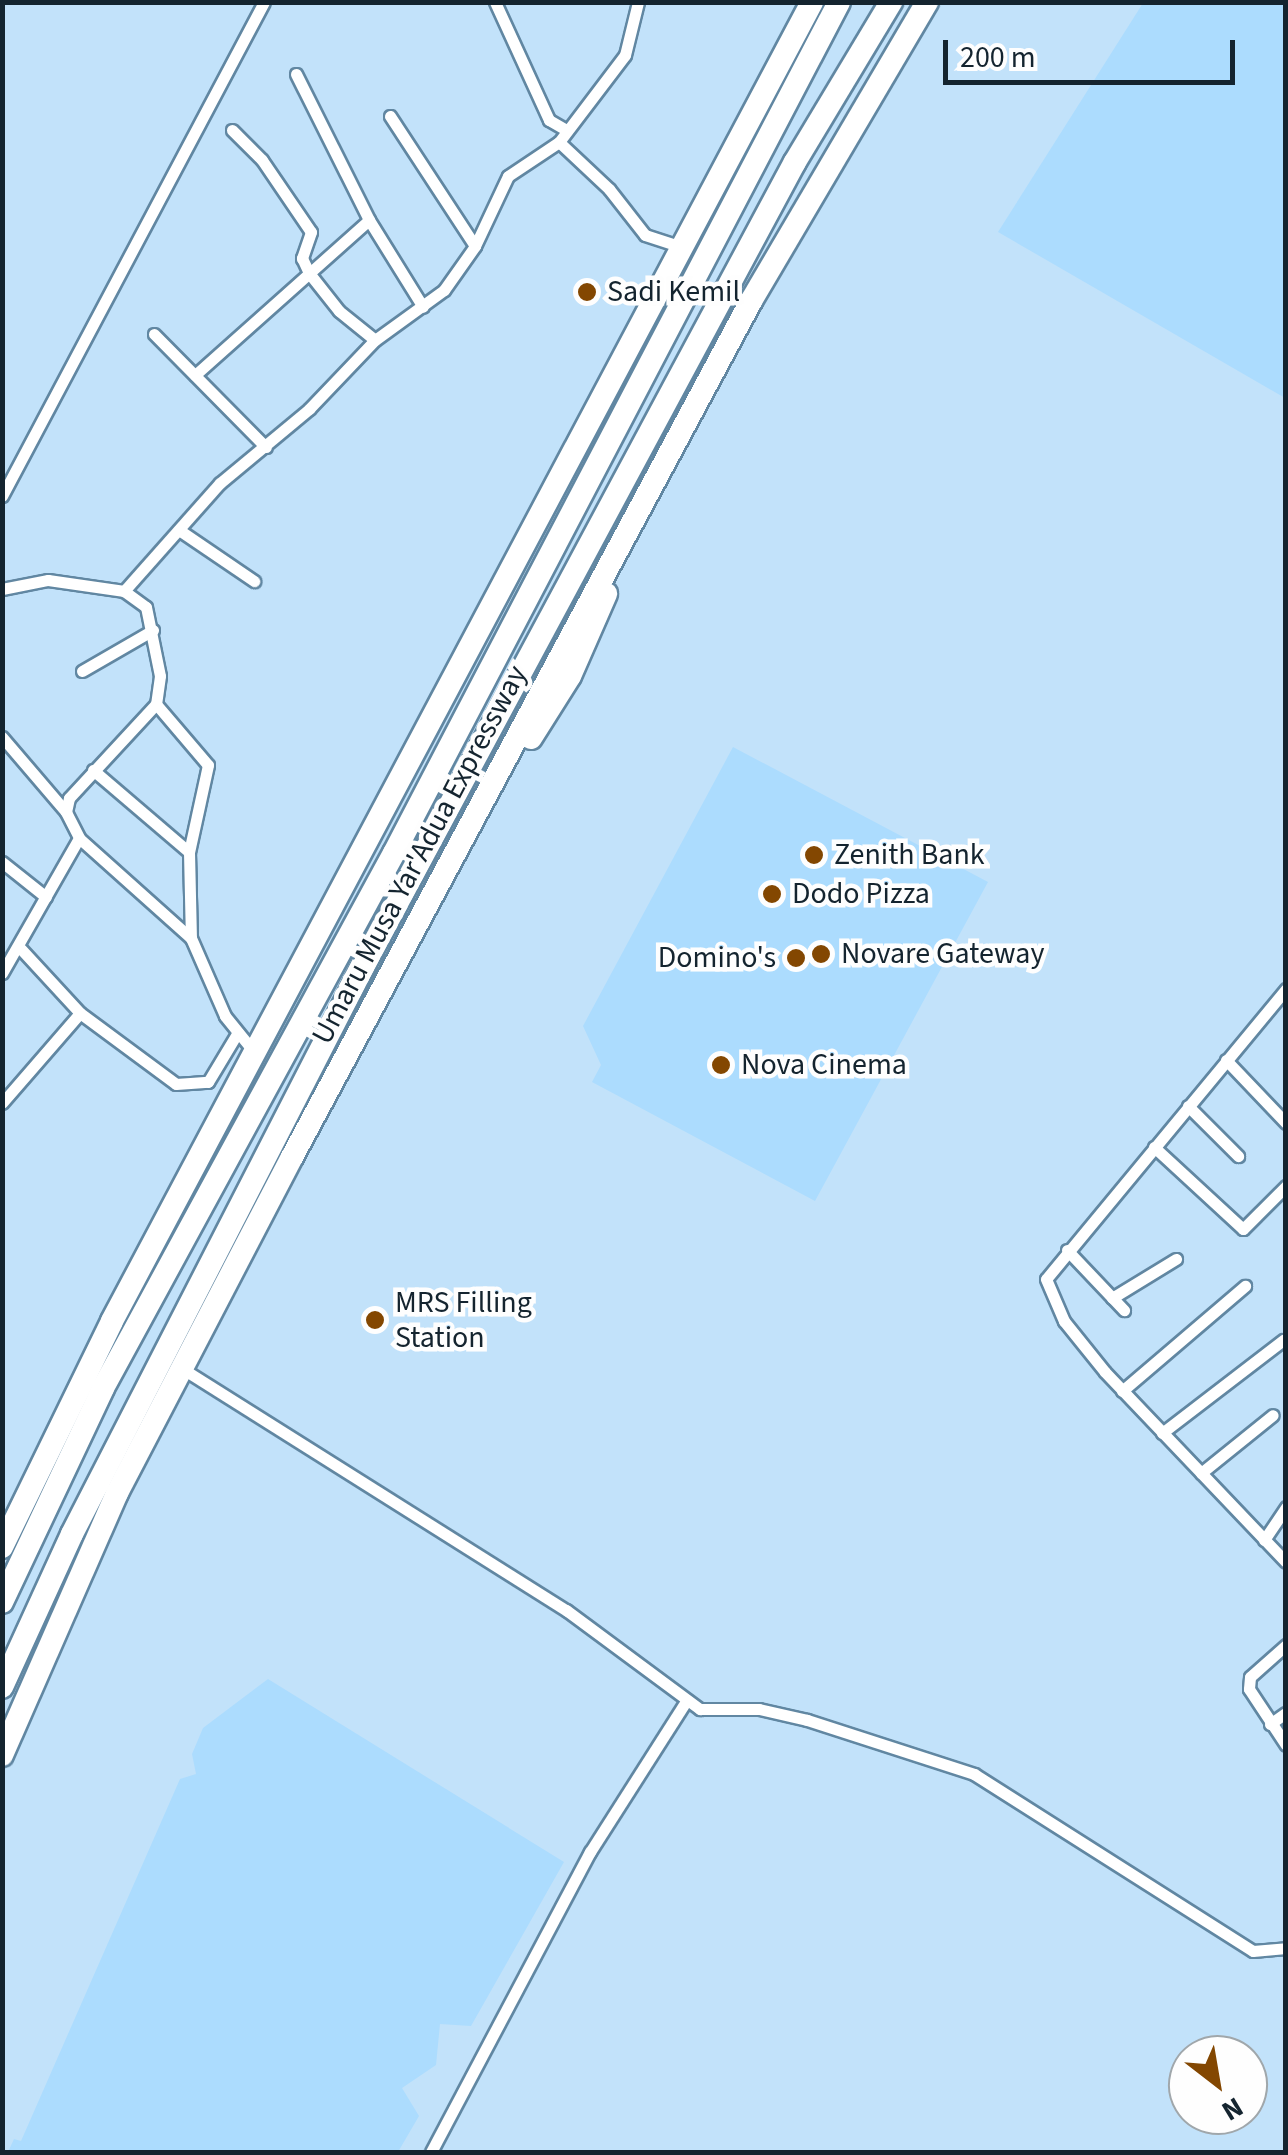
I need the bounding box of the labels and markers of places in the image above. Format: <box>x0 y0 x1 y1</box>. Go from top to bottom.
place label: Sadi Kemil <box>607 274 740 310</box>
marker: Sadi Kemil <box>576 281 598 303</box>
place label: Zenith Bank <box>834 837 985 873</box>
marker: Zenith Bank <box>803 844 825 866</box>
place label: Dodo Pizza <box>792 876 930 912</box>
marker: Dodo Pizza <box>761 883 783 905</box>
place label: Novare Gateway <box>841 936 1044 972</box>
place label: Domino's <box>658 940 776 976</box>
marker: Novare Gateway <box>810 943 832 965</box>
marker: Domino's <box>785 947 807 969</box>
place label: Nova Cinema <box>741 1047 907 1083</box>
marker: Nova Cinema <box>710 1054 732 1076</box>
place label: MRS Filling Station <box>395 1285 532 1356</box>
marker: MRS Filling Station <box>364 1309 386 1331</box>

